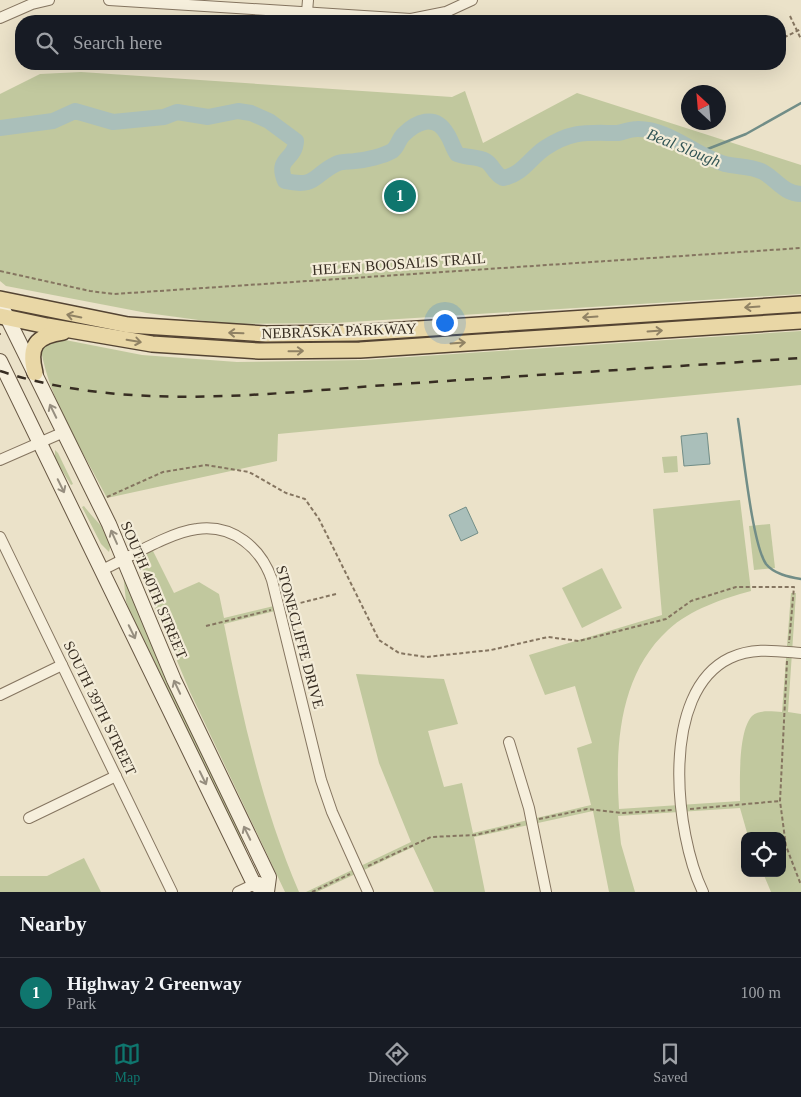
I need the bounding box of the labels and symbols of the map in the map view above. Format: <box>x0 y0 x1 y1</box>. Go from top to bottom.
north arrow <box>681 85 726 130</box>
water label: Beal Slough <box>644 125 723 171</box>
pin: 1 <box>384 177 416 215</box>
street label: HELEN BOOSALIS TRAIL <box>312 250 486 278</box>
one-way arrow <box>745 302 761 311</box>
one-way arrow <box>67 310 83 320</box>
your location <box>432 310 458 336</box>
one-way arrow <box>582 313 598 322</box>
street label: NEBRASKA PARKWAY <box>261 320 417 342</box>
one-way arrow <box>647 326 663 335</box>
one-way arrow <box>228 328 244 338</box>
one-way arrow <box>125 337 141 347</box>
one-way arrow <box>450 339 466 348</box>
one-way arrow <box>288 346 304 356</box>
one-way arrow <box>48 403 58 418</box>
one-way arrow <box>57 478 67 493</box>
street label: SOUTH 40TH STREET <box>118 519 190 661</box>
one-way arrow <box>109 530 119 545</box>
street label: STONECLIFFE DRIVE <box>273 564 327 710</box>
one-way arrow <box>128 624 137 639</box>
street label: SOUTH 39TH STREET <box>60 638 140 778</box>
one-way arrow <box>172 680 182 695</box>
one-way arrow <box>199 770 209 785</box>
one-way arrow <box>242 826 252 841</box>

